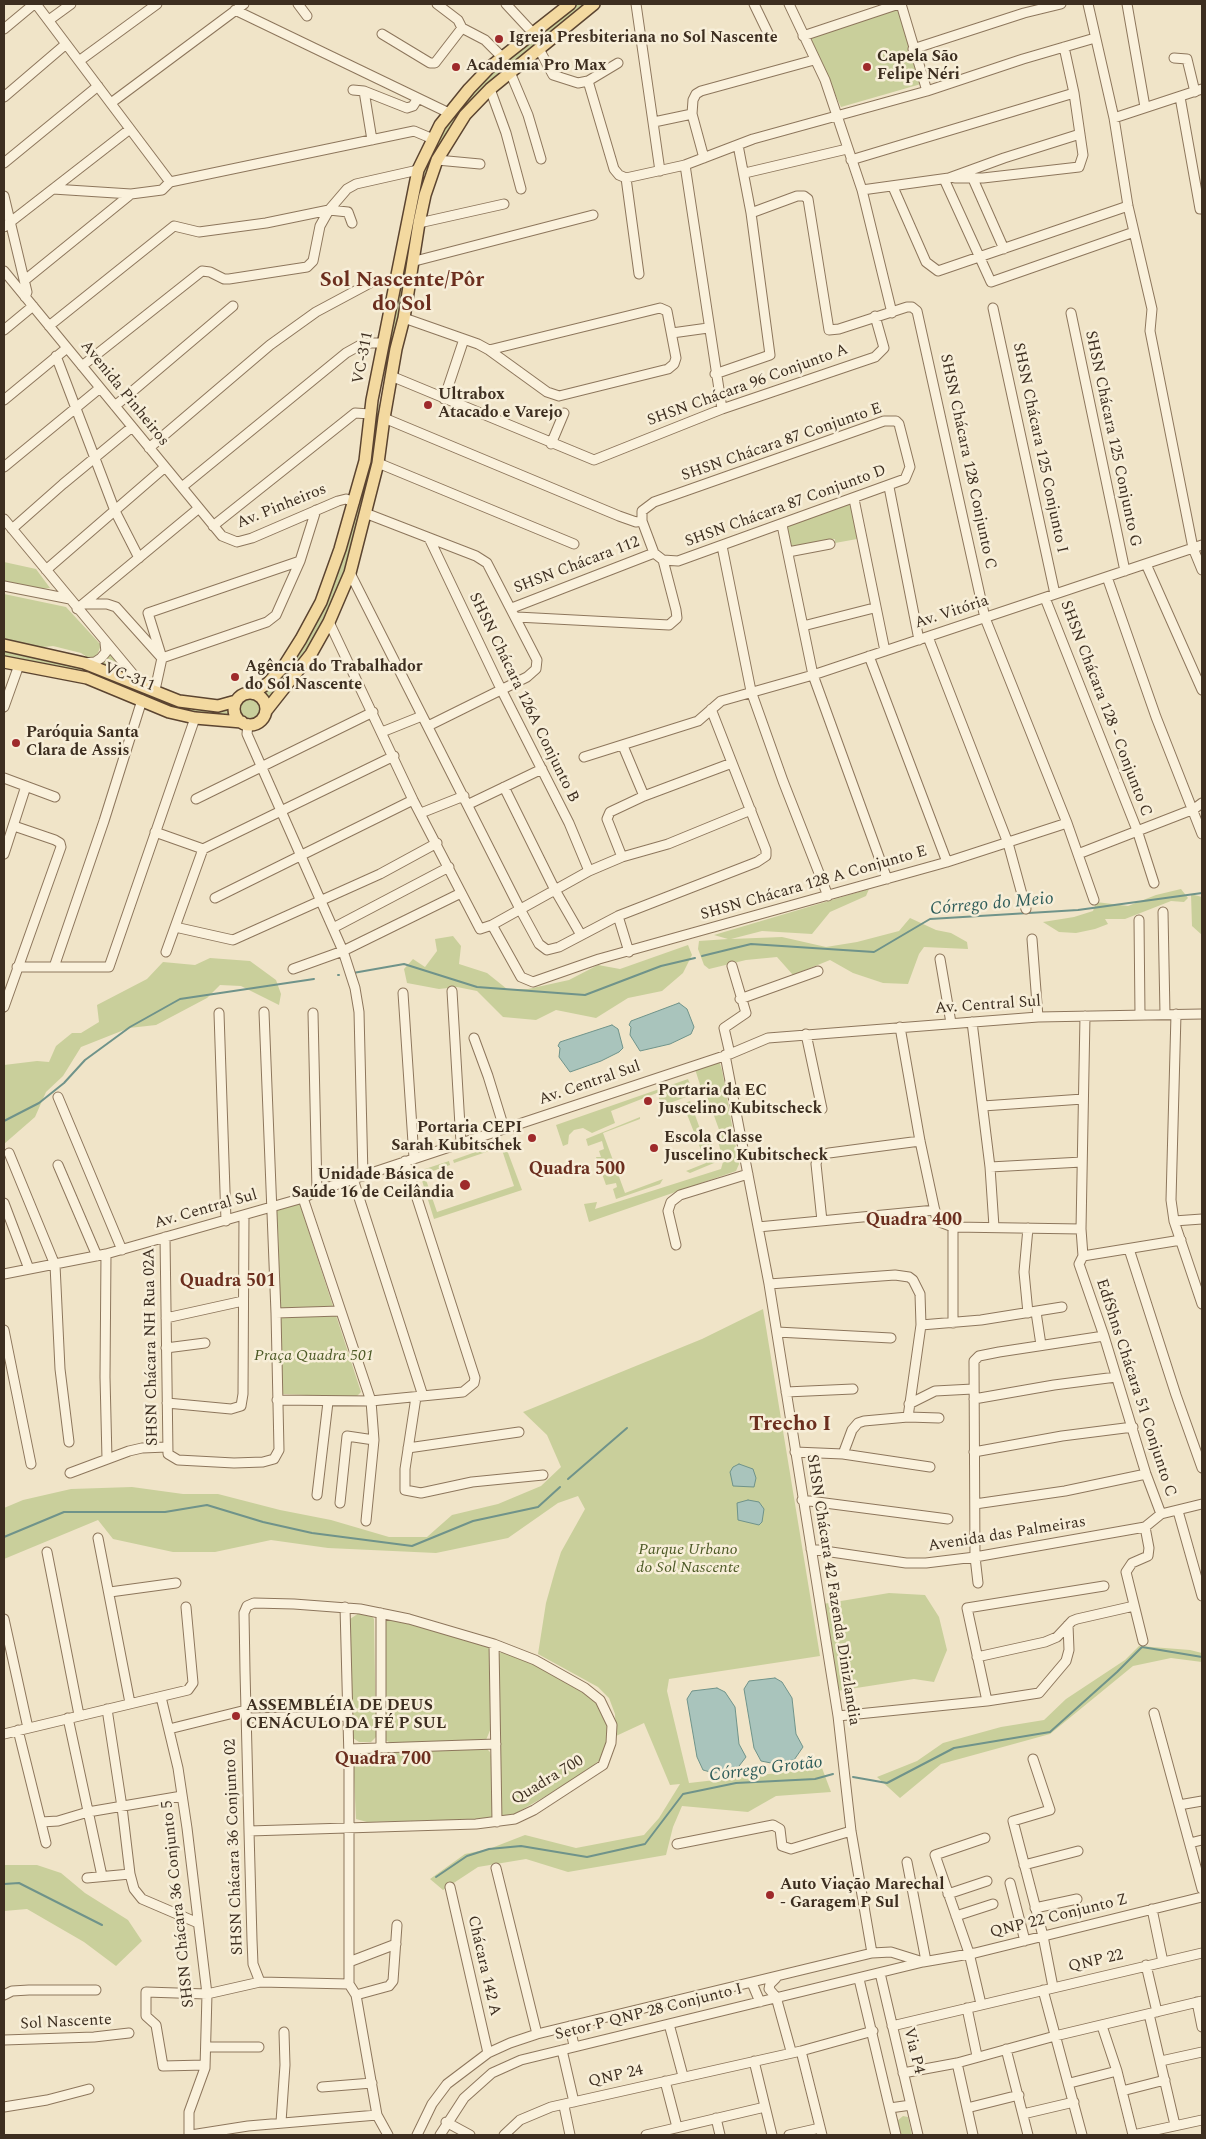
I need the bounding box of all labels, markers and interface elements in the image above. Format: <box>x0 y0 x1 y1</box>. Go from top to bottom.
place label: Igreja Presbiteriana no Sol Nascente <box>509 29 778 49</box>
marker: Igreja Presbiteriana no Sol Nascente <box>493 33 505 45</box>
place label: Capela São Felipe Néri <box>877 48 960 86</box>
place label: Academia Pro Max <box>466 57 607 77</box>
marker: Academia Pro Max <box>450 61 462 73</box>
marker: Capela São Felipe Néri <box>861 61 873 73</box>
district label: Sol Nascente/Pôr do Sol <box>320 269 484 319</box>
street label: SHSN Chácara 125 Conjunto G <box>1080 329 1144 549</box>
street label: VC-311 <box>350 330 378 386</box>
street label: Avenida Pinheiros <box>76 337 172 451</box>
street label: SHSN Chácara 96 Conjunto A <box>645 341 851 431</box>
street label: SHSN Chácara 125 Conjunto I <box>1007 341 1071 555</box>
street label: SHSN Chácara 128 Conjunto C <box>935 352 999 572</box>
place label: Ultrabox Atacado e Varejo <box>438 386 563 424</box>
marker: Ultrabox Atacado e Varejo <box>422 399 434 411</box>
street label: SHSN Chácara 87 Conjunto E <box>679 400 885 486</box>
street label: SHSN Chácara 87 Conjunto D <box>683 462 889 552</box>
street label: Av. Pinheiros <box>234 480 330 534</box>
street label: SHSN Chácara 112 <box>511 533 643 599</box>
street label: SHSN Chácara 126A Conjunto B <box>464 590 582 806</box>
street label: Av. Vitória <box>912 592 992 634</box>
street label: SHSN Chácara 128 - Conjunto C <box>1055 598 1155 820</box>
place label: Agência do Trabalhador do Sol Nascente <box>245 658 423 696</box>
street label: VC-311 <box>101 659 157 697</box>
marker: Agência do Trabalhador do Sol Nascente <box>229 671 241 683</box>
place label: Paróquia Santa Clara de Assis <box>26 724 139 762</box>
marker: Paróquia Santa Clara de Assis <box>10 737 22 749</box>
street label: SHSN Chácara 128 A Conjunto E <box>699 842 929 926</box>
water label: Córrego do Meio <box>929 889 1055 921</box>
street label: Av. Central Sul <box>934 993 1042 1019</box>
street label: Av. Central Sul <box>537 1058 643 1110</box>
place label: Portaria da EC Juscelino Kubitscheck <box>658 1082 822 1120</box>
marker: Portaria da EC Juscelino Kubitscheck <box>642 1095 654 1107</box>
place label: Portaria CEPI Sarah Kubitschek <box>391 1119 522 1157</box>
place label: Escola Classe Juscelino Kubitscheck <box>664 1129 828 1167</box>
marker: Portaria CEPI Sarah Kubitschek <box>526 1132 538 1144</box>
marker: Escola Classe Juscelino Kubitscheck <box>648 1142 660 1154</box>
district label: Quadra 500 <box>529 1159 625 1181</box>
place label: Unidade Básica de Saúde 16 de Ceilândia <box>292 1166 454 1204</box>
marker: Unidade Básica de Saúde 16 de Ceilândia <box>458 1178 472 1192</box>
street label: Av. Central Sul <box>152 1186 260 1234</box>
district label: Quadra 400 <box>866 1210 962 1232</box>
street label: SHSN Chácara NH Rua 02A <box>141 1248 163 1446</box>
district label: Quadra 501 <box>180 1271 276 1293</box>
street label: EdfShns Chácara 51 Conjunto C <box>1091 1277 1179 1499</box>
park label: Praça Quadra 501 <box>254 1347 374 1367</box>
district label: Trecho I <box>749 1413 831 1439</box>
street label: SHSN Chácara 42 Fazenda Dinizlandia <box>801 1453 863 1727</box>
street label: Avenida das Palmeiras <box>927 1513 1087 1557</box>
park label: Parque Urbano do Sol Nascente <box>636 1541 740 1579</box>
place label: ASSEMBLÉIA DE DEUS CENÁCULO DA FÉ P SUL <box>246 1697 446 1735</box>
marker: ASSEMBLÉIA DE DEUS CENÁCULO DA FÉ P SUL <box>230 1710 242 1722</box>
street label: SHSN Chácara 36 Conjunto 02 <box>222 1739 248 1955</box>
district label: Quadra 700 <box>335 1749 431 1771</box>
street label: Quadra 700 <box>508 1752 588 1810</box>
water label: Córrego Grotão <box>708 1752 824 1788</box>
street label: SHSN Chácara 36 Conjunto 5 <box>159 1799 199 2009</box>
place label: Auto Viação Marechal - Garagem P Sul <box>780 1876 944 1914</box>
marker: Auto Viação Marechal - Garagem P Sul <box>764 1889 776 1901</box>
street label: QNP 22 Conjunto Z <box>988 1891 1130 1943</box>
street label: Chácara 142 A <box>462 1914 504 2018</box>
street label: QNP 22 <box>1067 1946 1125 1978</box>
street label: Setor P QNP 28 Conjunto I <box>553 1980 745 2046</box>
street label: Sol Nascente <box>20 2011 112 2035</box>
street label: Via P4 <box>898 2026 928 2076</box>
street label: QNP 24 <box>587 2061 645 2093</box>

